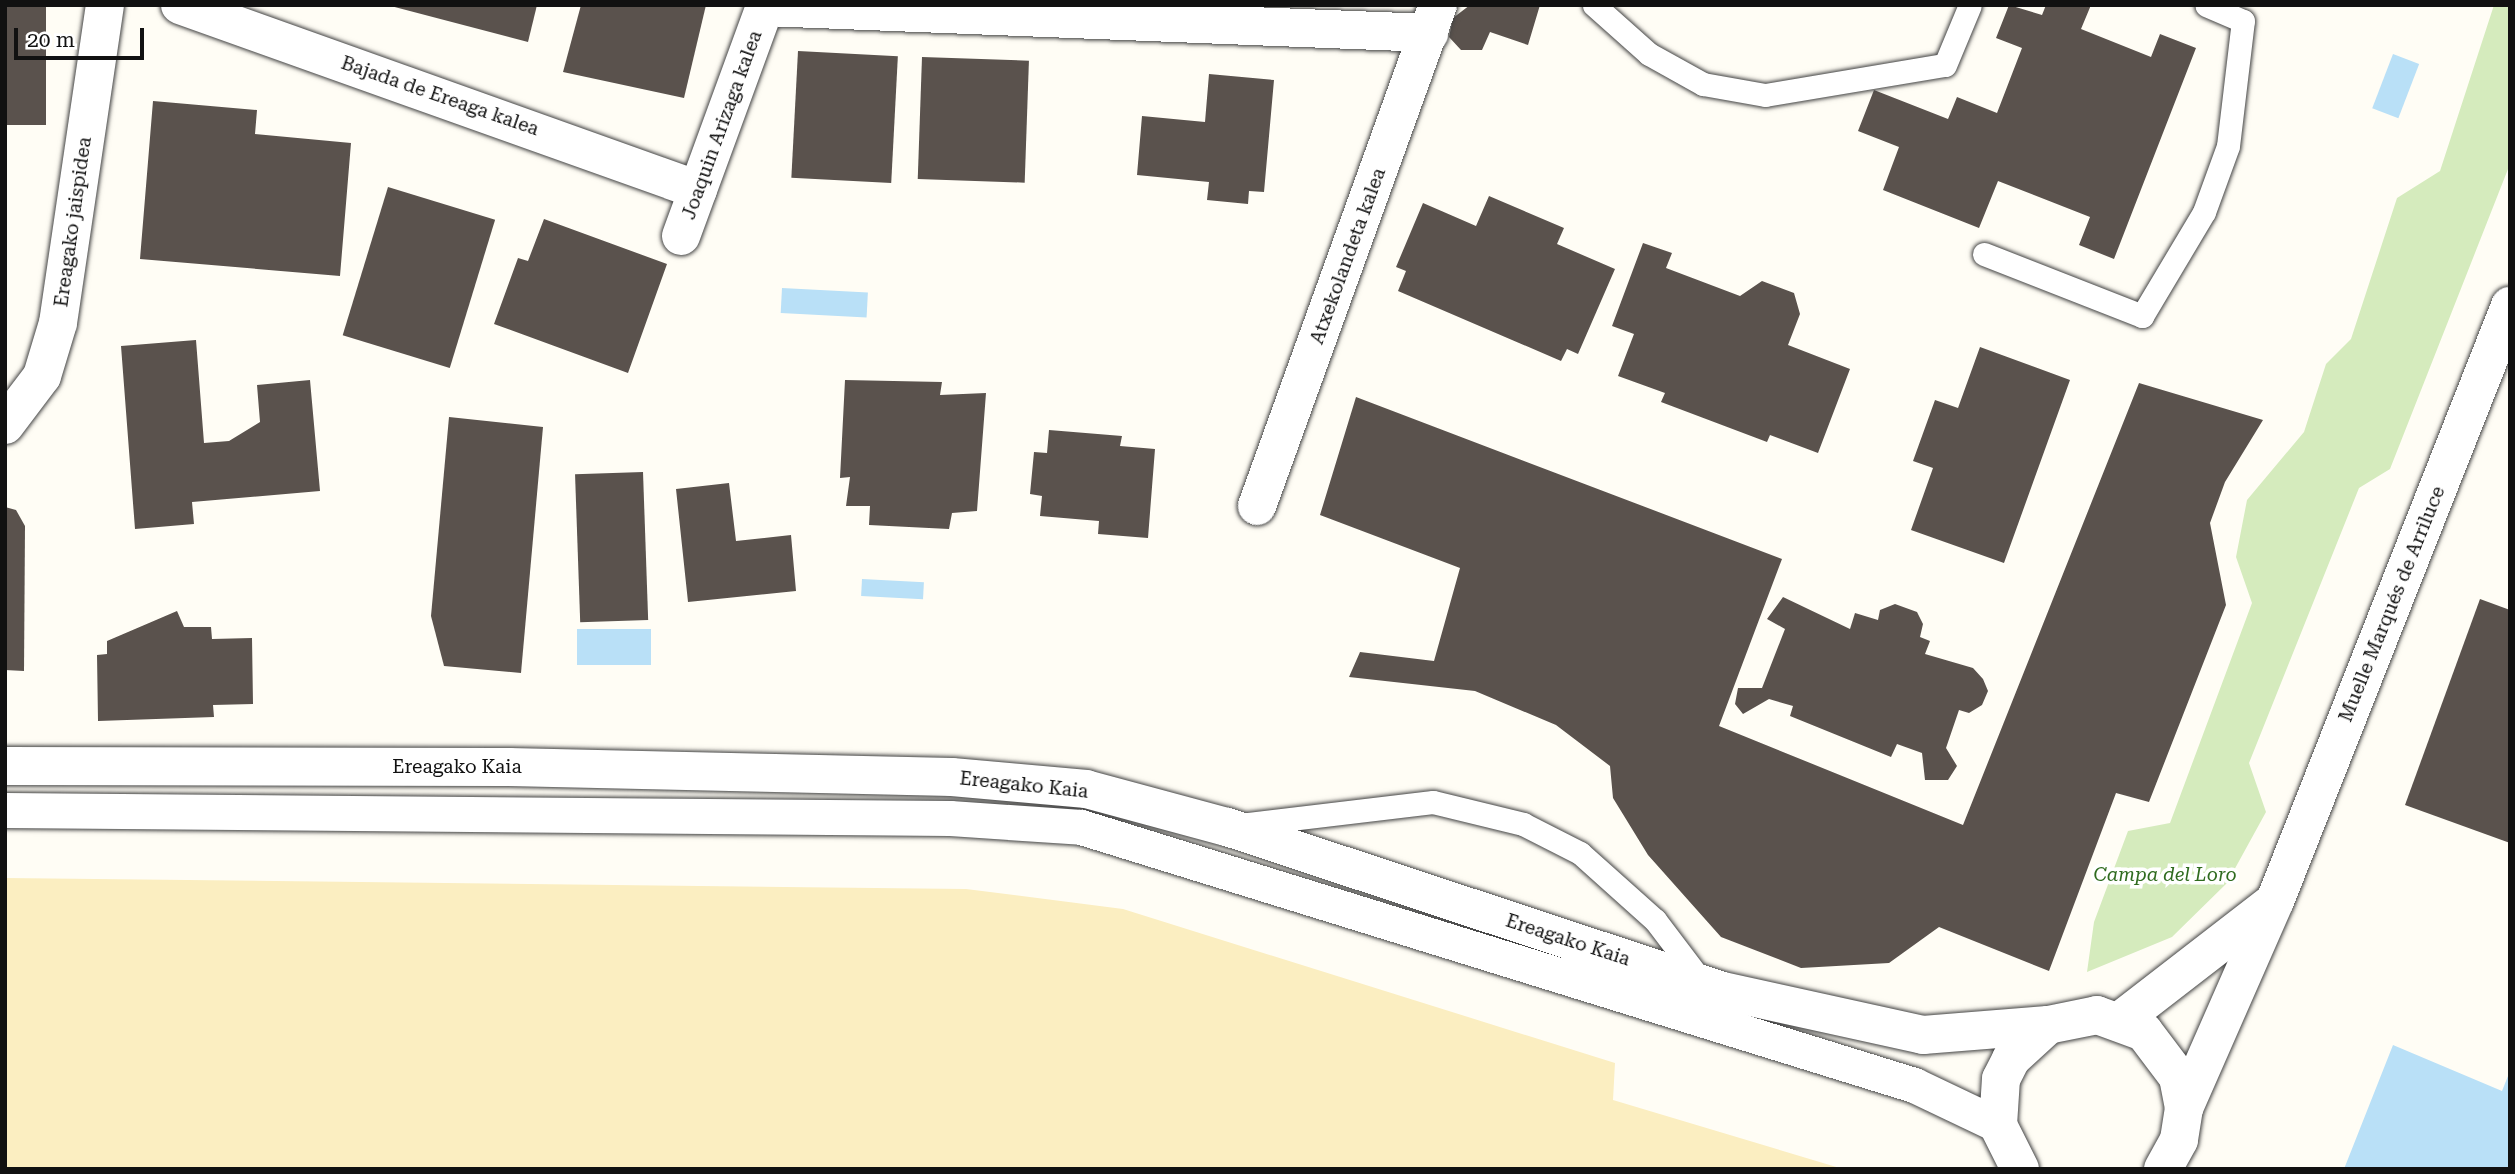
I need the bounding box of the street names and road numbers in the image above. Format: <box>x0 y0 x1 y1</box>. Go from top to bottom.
street label: Joaquin Arizaga kalea <box>677 27 767 223</box>
street label: Bajada de Ereaga kalea <box>338 51 542 141</box>
street label: Ereagako jaispidea <box>50 136 96 308</box>
street label: Atxekolandeta kalea <box>1305 165 1391 347</box>
street label: Muelle Marqués de Arriluce <box>2334 483 2450 725</box>
street label: Ereagako Kaia <box>392 756 522 778</box>
street label: Ereagako Kaia <box>958 767 1090 803</box>
street label: Ereagako Kaia <box>1503 909 1633 971</box>

